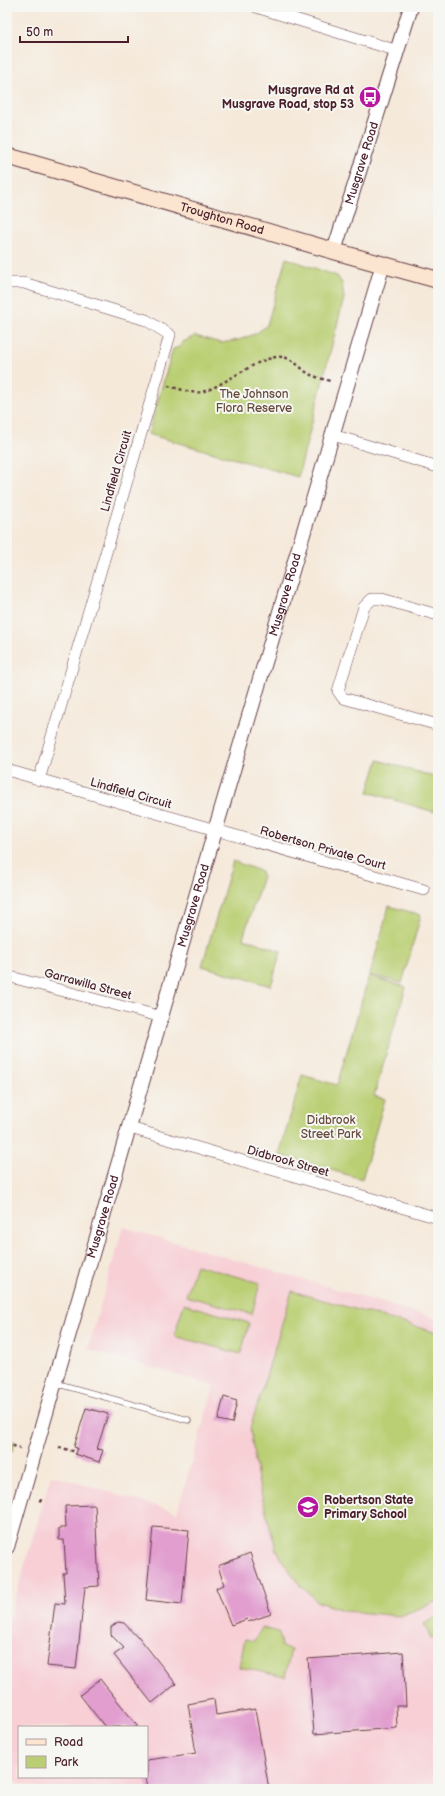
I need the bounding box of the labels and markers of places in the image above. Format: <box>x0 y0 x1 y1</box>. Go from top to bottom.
place label: Musgrave Rd at Musgrave Road, stop 53 <box>222 83 354 112</box>
bus stop icon: Musgrave Rd at Musgrave Road, stop 53 <box>357 84 383 110</box>
place label: Robertson State Primary School <box>324 1493 414 1522</box>
school or university icon: Robertson State Primary School <box>295 1494 321 1520</box>

